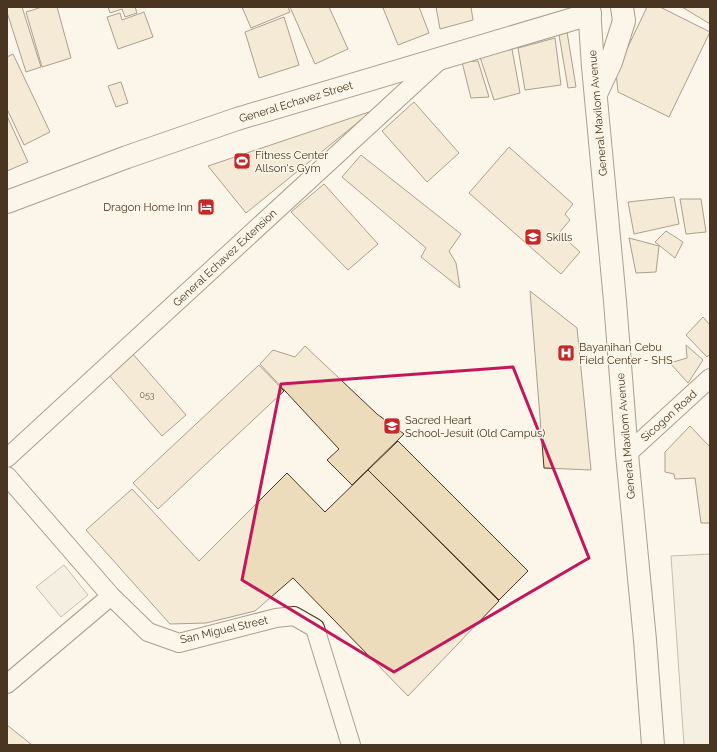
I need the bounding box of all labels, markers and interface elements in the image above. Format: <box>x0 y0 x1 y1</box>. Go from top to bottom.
street label: General Maxilom Avenue <box>586 49 610 177</box>
street label: General Echavez Street <box>238 78 355 125</box>
place label: Fitness Center Allson's Gym <box>255 149 328 175</box>
sports icon: Fitness Center Allson's Gym <box>232 151 252 171</box>
hotel icon: Dragon Home Inn <box>196 197 216 217</box>
place label: Dragon Home Inn <box>103 201 193 214</box>
street label: General Echavez Extension <box>170 207 280 309</box>
school or university icon: Skills <box>523 227 543 247</box>
place label: Skills <box>546 231 572 244</box>
place label: Bayanihan Cebu Field Center - SHS <box>579 341 673 367</box>
hospital icon: Bayanihan Cebu Field Center - SHS <box>556 343 576 363</box>
street label: General Maxilom Avenue <box>614 372 638 500</box>
street label: Sicogon Road <box>638 387 700 444</box>
house number: 053 <box>139 390 155 400</box>
place label: Sacred Heart School-Jesuit (Old Campus) <box>405 414 545 440</box>
school or university icon: Sacred Heart School-Jesuit (Old Campus) <box>382 416 402 436</box>
street label: San Miguel Street <box>179 614 269 646</box>

